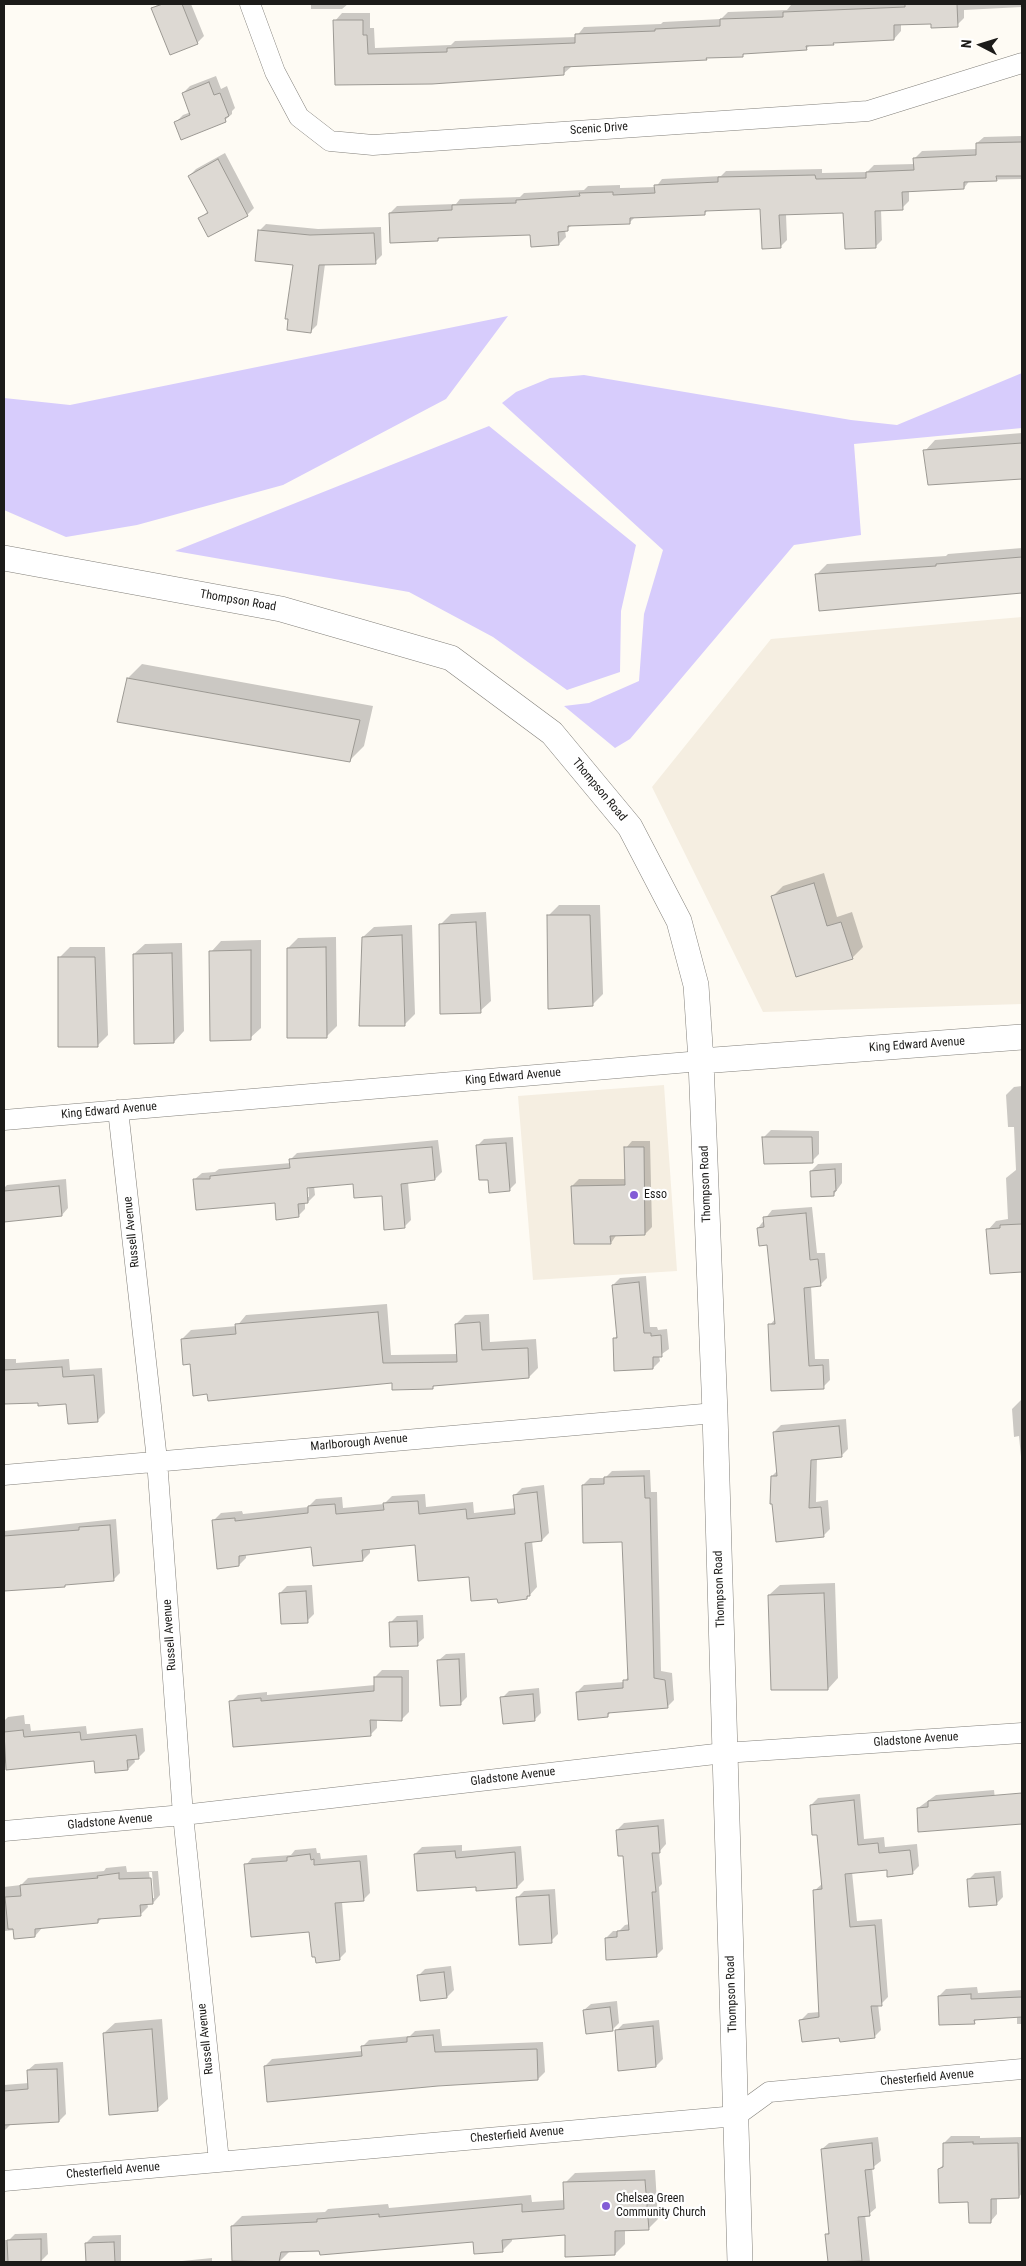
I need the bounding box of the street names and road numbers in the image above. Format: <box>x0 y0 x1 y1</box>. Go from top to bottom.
street label: Scenic Drive <box>569 120 629 138</box>
street label: Thompson Road <box>199 587 277 615</box>
street label: Thompson Road <box>569 756 629 824</box>
street label: King Edward Avenue <box>869 1034 965 1056</box>
street label: King Edward Avenue <box>465 1066 561 1088</box>
street label: King Edward Avenue <box>61 1100 157 1122</box>
street label: Thompson Road <box>697 1145 715 1223</box>
street label: Russell Avenue <box>121 1196 143 1268</box>
street label: Marlborough Avenue <box>310 1432 408 1454</box>
street label: Thompson Road <box>711 1550 729 1628</box>
street label: Russell Avenue <box>160 1599 180 1671</box>
street label: Gladstone Avenue <box>873 1730 959 1750</box>
street label: Gladstone Avenue <box>470 1765 556 1789</box>
street label: Gladstone Avenue <box>67 1811 153 1833</box>
street label: Thompson Road <box>723 1955 741 2033</box>
street label: Russell Avenue <box>195 2003 217 2075</box>
street label: Chesterfield Avenue <box>880 2067 974 2089</box>
street label: Chesterfield Avenue <box>470 2124 564 2146</box>
street label: Chesterfield Avenue <box>66 2160 160 2182</box>

